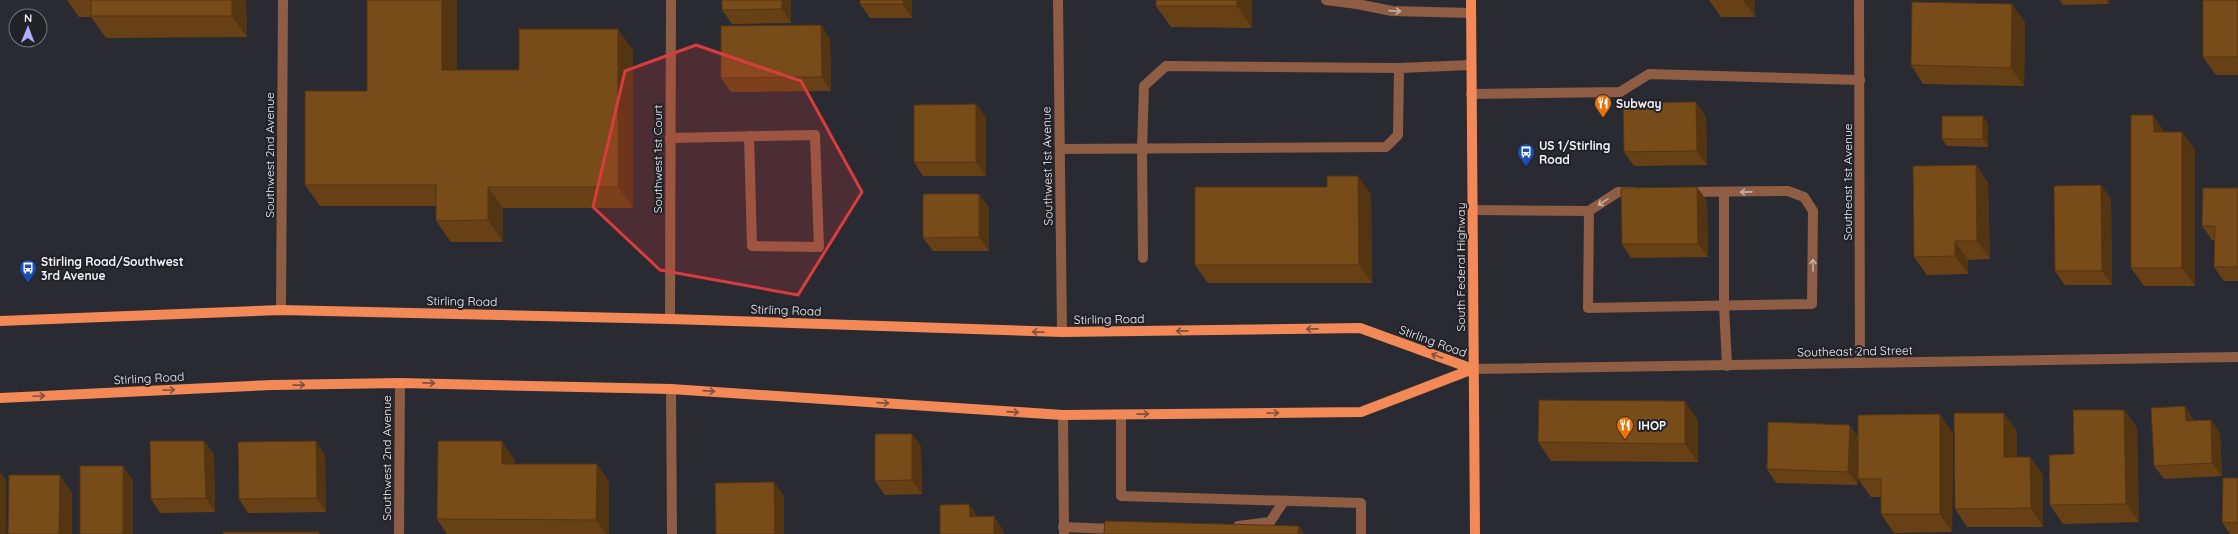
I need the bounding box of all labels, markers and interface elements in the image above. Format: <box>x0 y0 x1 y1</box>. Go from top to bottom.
one-way arrow <box>1388 7 1401 14</box>
north arrow <box>8 8 48 48</box>
text: N <box>24 11 32 25</box>
street label: Southwest 2nd Avenue <box>262 92 277 218</box>
restaurant icon: Subway <box>1593 93 1613 118</box>
place label: Subway <box>1616 96 1662 111</box>
street label: Southwest 1st Court <box>650 105 665 213</box>
street label: Southwest 1st Avenue <box>1038 106 1056 226</box>
street label: Southeast 1st Avenue <box>1840 123 1855 241</box>
place label: US 1/Stirling Road <box>1539 138 1610 167</box>
bus stop icon: US 1/Stirling Road <box>1516 142 1536 167</box>
one-way arrow <box>1740 188 1753 196</box>
one-way arrow <box>1597 198 1609 206</box>
street label: South Federal Highway <box>1453 203 1468 331</box>
place label: Stirling Road/Southwest 3rd Avenue <box>41 254 184 283</box>
bus stop icon: Stirling Road/Southwest 3rd Avenue <box>18 258 38 283</box>
one-way arrow <box>1809 259 1817 272</box>
street label: Stirling Road <box>426 293 498 309</box>
street label: Stirling Road <box>750 301 822 319</box>
street label: Stirling Road <box>1073 311 1145 327</box>
street label: Stirling Road <box>1397 322 1469 360</box>
one-way arrow <box>1306 325 1319 333</box>
one-way arrow <box>1176 327 1189 335</box>
one-way arrow <box>1032 328 1045 335</box>
street label: Southeast 2nd Street <box>1797 342 1913 360</box>
one-way arrow <box>1430 352 1443 359</box>
street label: Stirling Road <box>113 369 185 387</box>
one-way arrow <box>422 380 435 387</box>
one-way arrow <box>292 381 305 388</box>
one-way arrow <box>162 386 175 394</box>
one-way arrow <box>703 388 716 395</box>
one-way arrow <box>32 392 45 400</box>
street label: Southwest 2nd Avenue <box>379 395 394 521</box>
one-way arrow <box>876 400 889 407</box>
one-way arrow <box>1006 408 1019 416</box>
one-way arrow <box>1266 409 1279 417</box>
one-way arrow <box>1136 410 1149 418</box>
restaurant icon: IHOP <box>1615 415 1635 440</box>
place label: IHOP <box>1638 418 1666 433</box>

